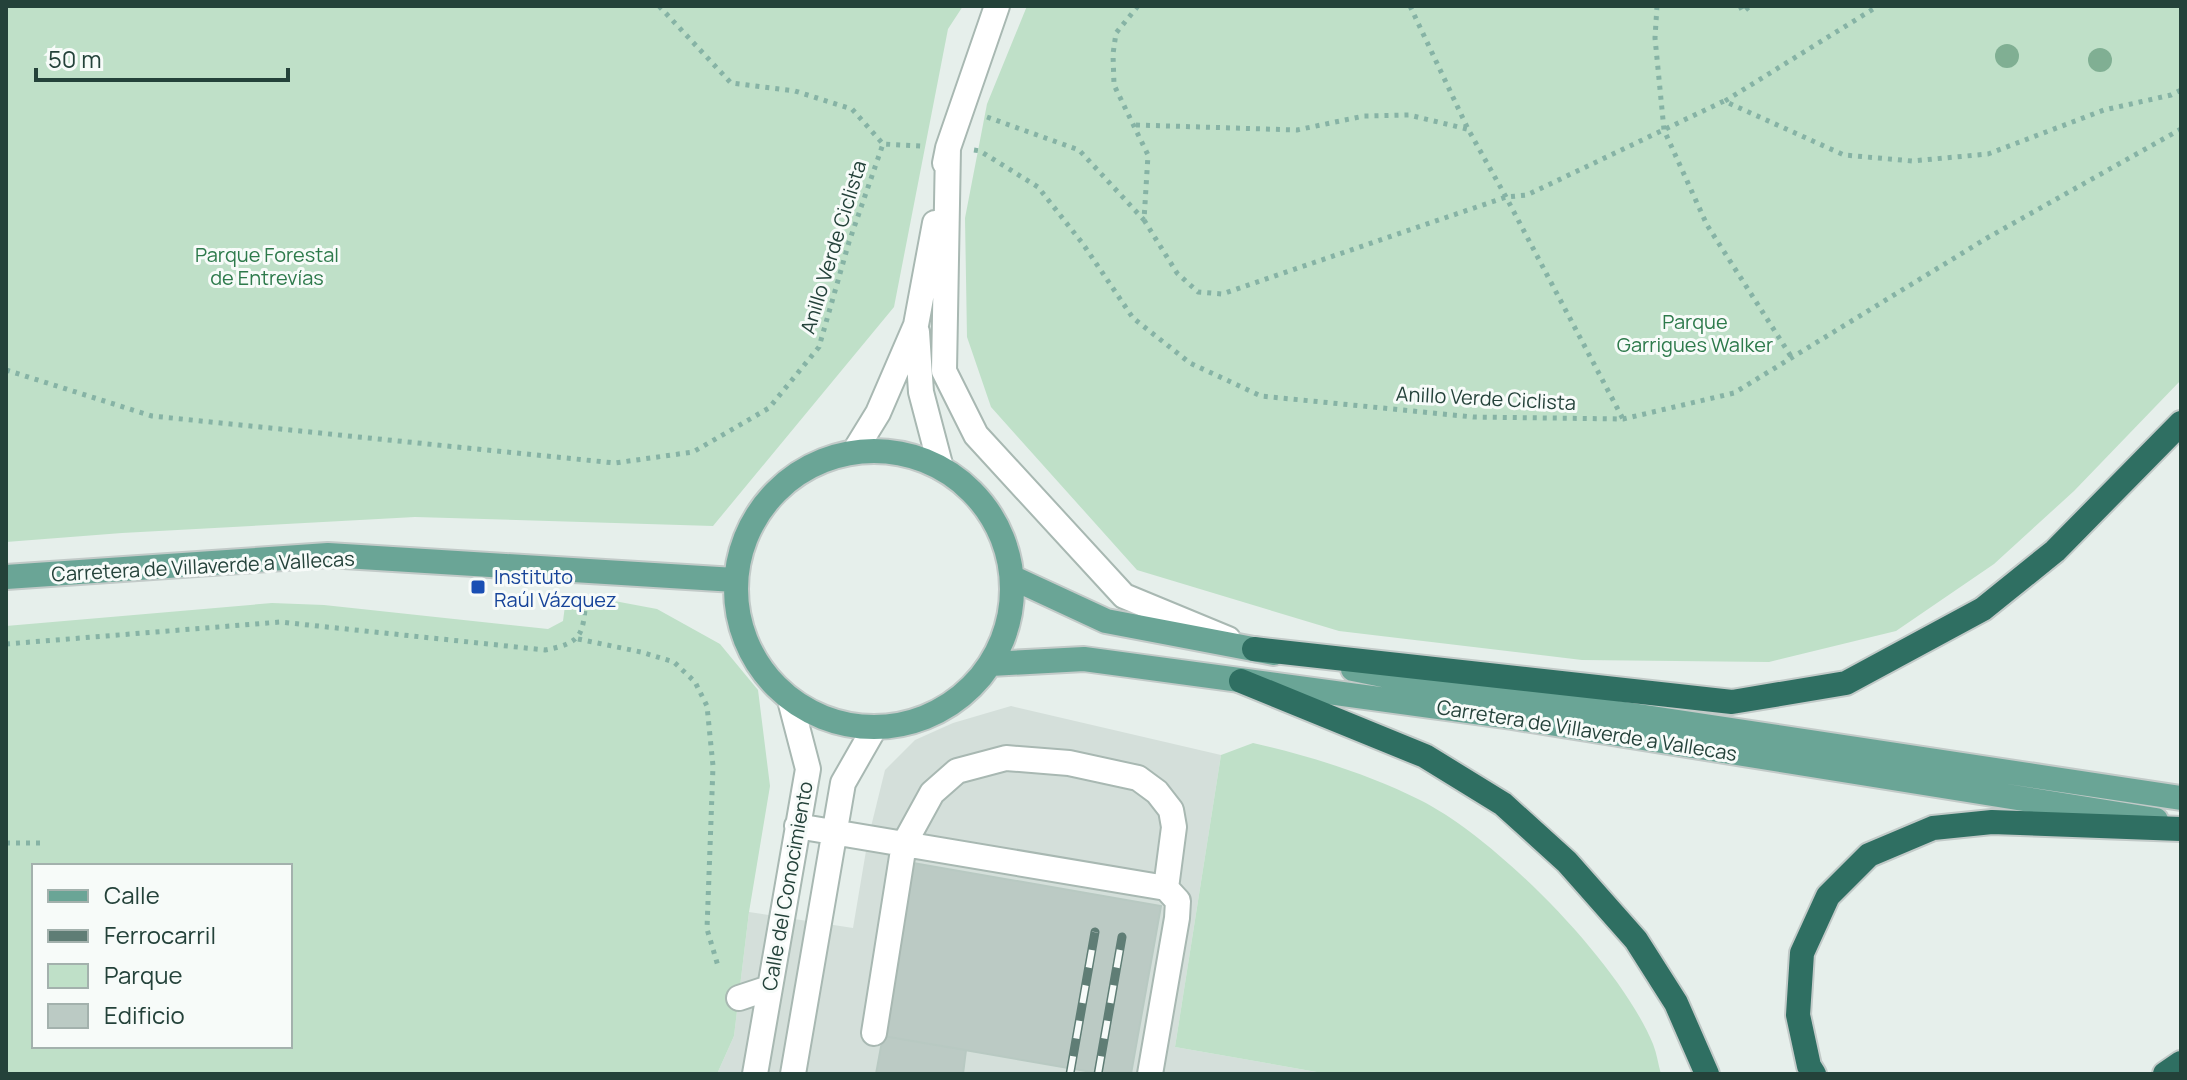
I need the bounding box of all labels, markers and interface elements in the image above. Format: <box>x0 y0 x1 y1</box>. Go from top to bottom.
scale bar <box>36 32 288 82</box>
text: 50 m <box>48 42 102 75</box>
street label: Anillo Verde Ciclista <box>794 157 872 337</box>
park label: Parque Forestal de Entrevías <box>195 241 339 291</box>
park label: Parque Garrigues Walker <box>1617 308 1773 358</box>
street label: Anillo Verde Ciclista <box>1395 380 1577 416</box>
street label: Carretera de Villaverde a Vallecas <box>51 545 355 587</box>
place label: Instituto Raúl Vázquez <box>494 563 617 613</box>
marker: Instituto Raúl Vázquez <box>469 578 487 596</box>
street label: Carretera de Villaverde a Vallecas <box>1435 693 1739 767</box>
street label: Calle del Conocimiento <box>755 779 819 993</box>
legend <box>32 864 292 1048</box>
text: Calle <box>104 878 160 911</box>
text: Ferrocarril <box>104 918 216 951</box>
text: Parque <box>104 958 182 991</box>
text: Edificio <box>104 998 185 1031</box>

